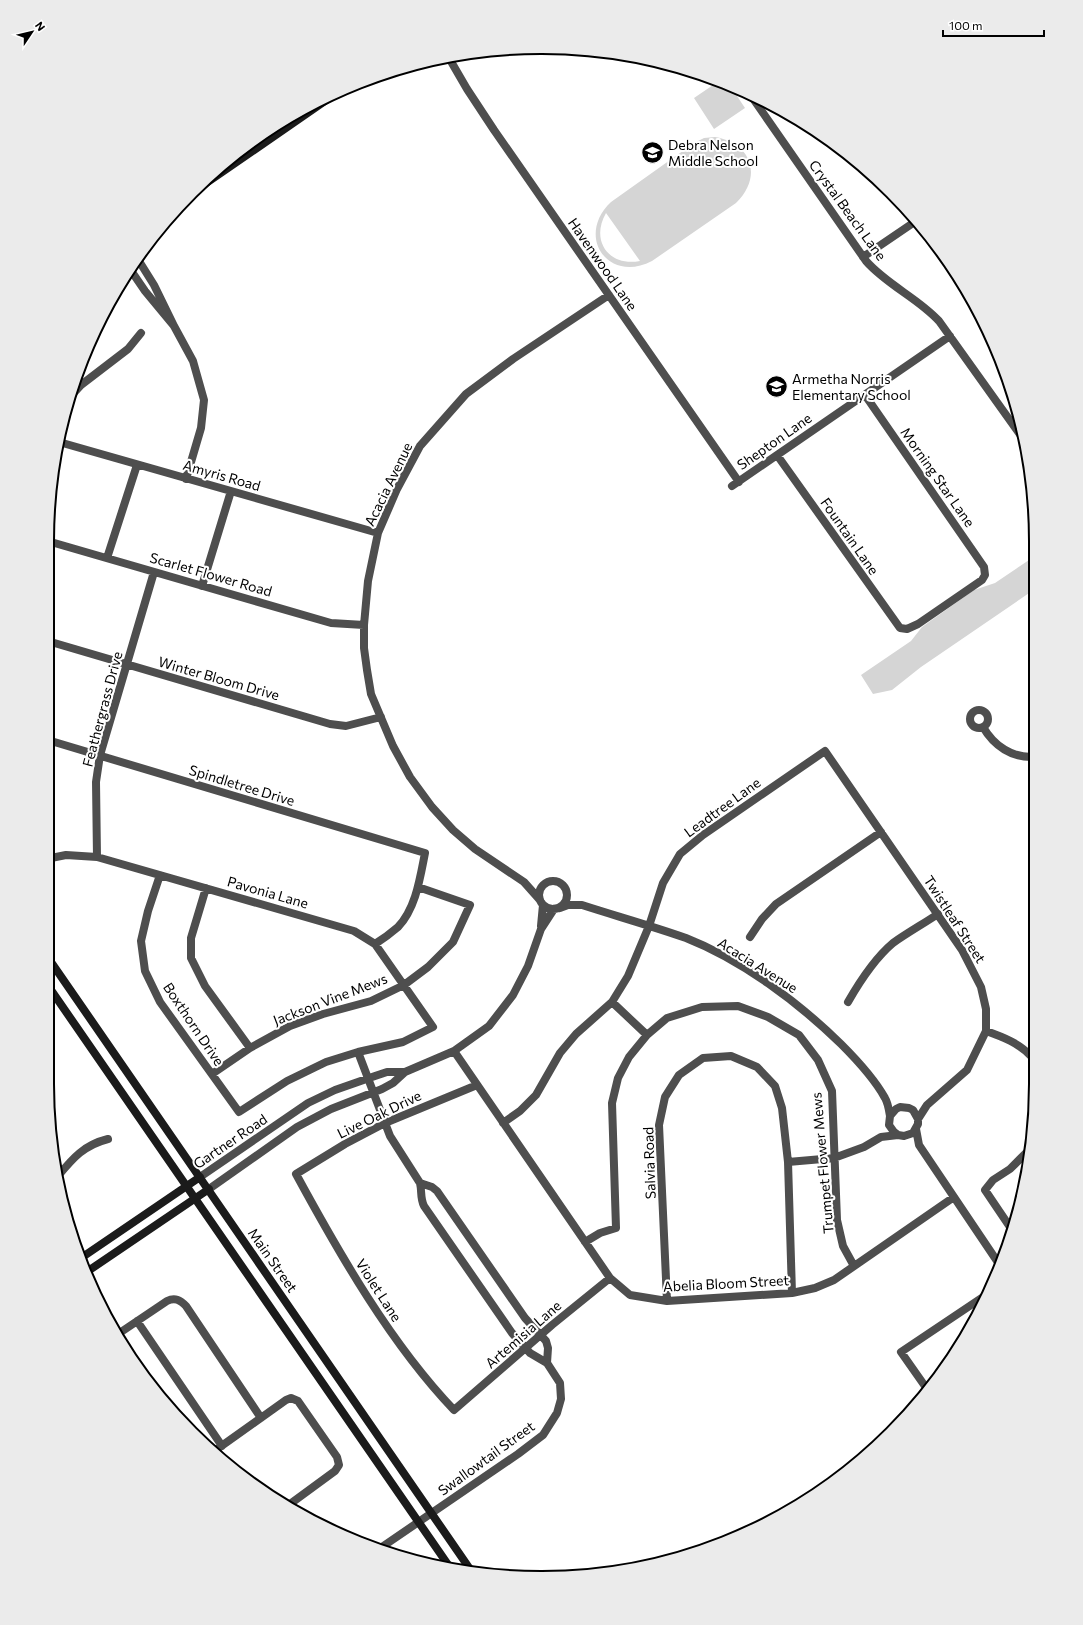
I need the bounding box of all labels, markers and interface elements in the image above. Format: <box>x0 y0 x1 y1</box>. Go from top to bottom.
north arrow <box>12 12 52 52</box>
scale bar <box>943 12 1044 38</box>
text: 100 m <box>949 18 983 32</box>
text: N <box>33 19 48 33</box>
place label: Debra Nelson Middle School <box>668 136 758 169</box>
school or university icon: Debra Nelson Middle School <box>639 139 665 165</box>
street label: Crystal Beach Lane <box>806 156 890 264</box>
street label: Havenwood Lane <box>565 214 641 314</box>
place label: Armetha Norris Elementary School <box>792 370 911 403</box>
school or university icon: Armetha Norris Elementary School <box>764 373 790 399</box>
street label: Shepton Lane <box>733 409 815 473</box>
street label: Morning Star Lane <box>897 424 979 530</box>
street label: Acacia Avenue <box>360 439 416 529</box>
street label: Amyris Road <box>181 456 263 494</box>
street label: Fountain Lane <box>817 494 883 578</box>
street label: Scarlet Flower Road <box>148 548 274 600</box>
street label: Feathergrass Drive <box>78 649 126 769</box>
street label: Winter Bloom Drive <box>156 653 282 703</box>
street label: Spindletree Drive <box>187 761 297 809</box>
street label: Leadtree Lane <box>681 774 763 840</box>
street label: Pavonia Lane <box>225 872 311 912</box>
street label: Twistleaf Street <box>920 872 990 966</box>
street label: Acacia Avenue <box>715 934 801 996</box>
street label: Jackson Vine Mews <box>271 969 389 1029</box>
street label: Boxthorn Drive <box>160 979 228 1069</box>
street label: Live Oak Drive <box>334 1086 424 1142</box>
street label: Trumpet Flower Mews <box>807 1092 837 1234</box>
street label: Gartner Road <box>190 1110 270 1172</box>
street label: Salvia Road <box>639 1126 659 1200</box>
street label: Main Street <box>245 1225 301 1296</box>
street label: Violet Lane <box>352 1255 406 1325</box>
street label: Abelia Bloom Street <box>663 1271 790 1295</box>
street label: Artemisia Lane <box>482 1296 564 1372</box>
street label: Swallowtail Street <box>434 1417 538 1499</box>

